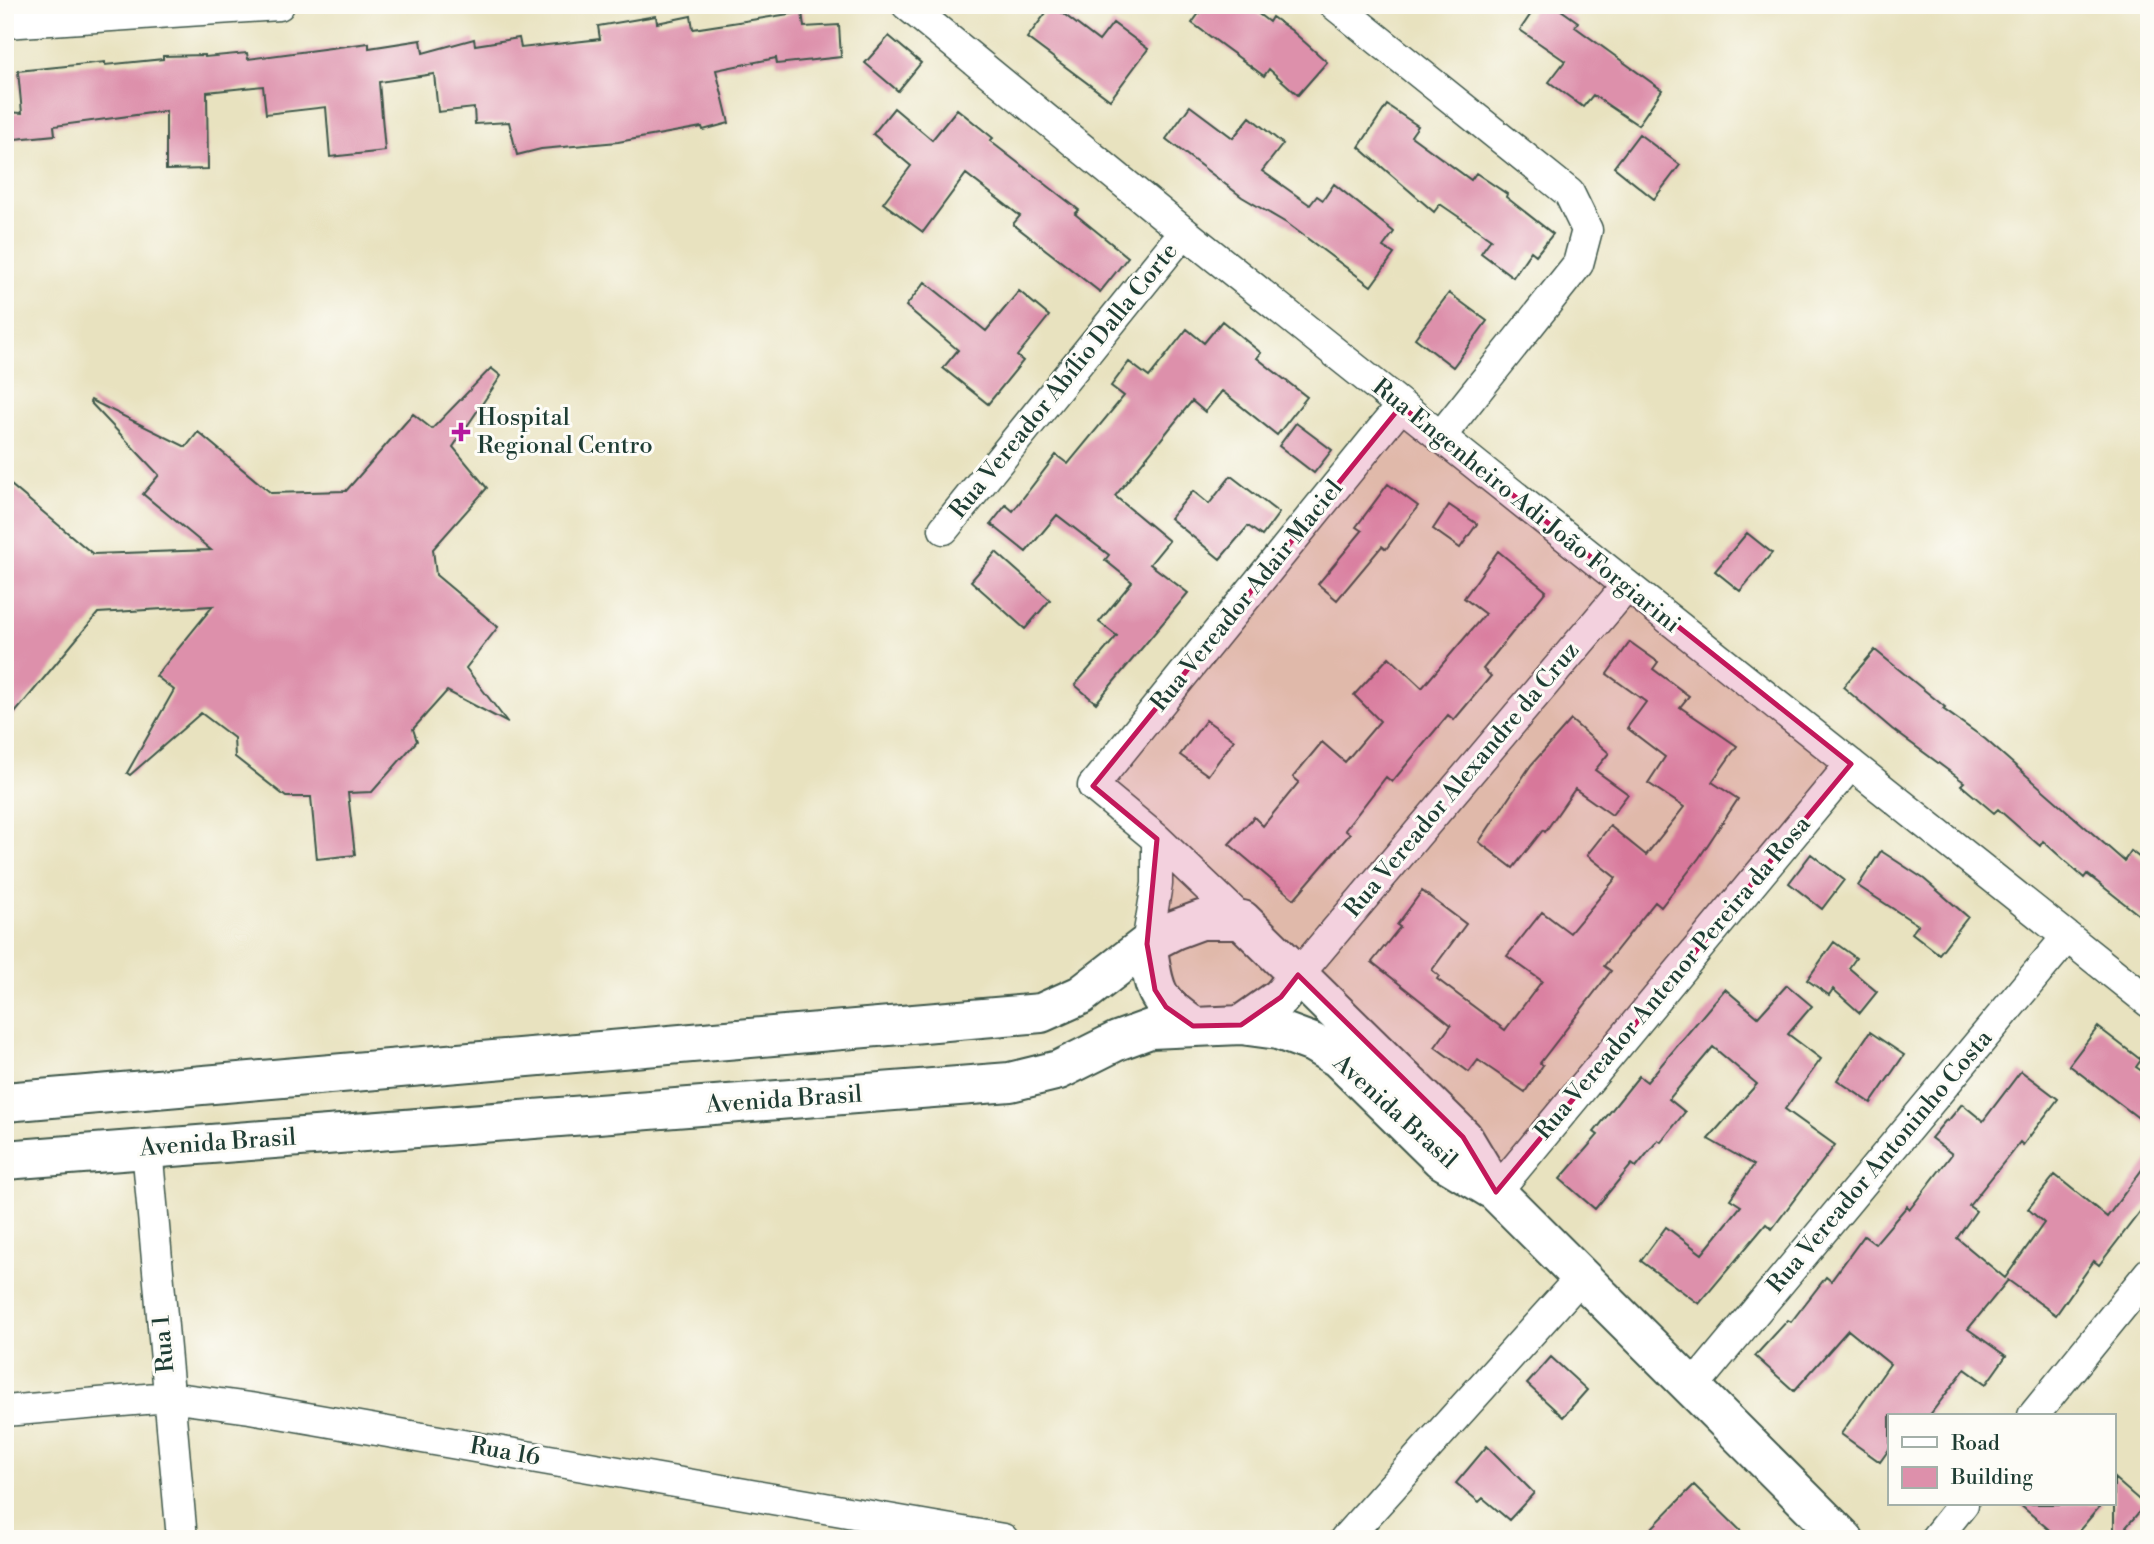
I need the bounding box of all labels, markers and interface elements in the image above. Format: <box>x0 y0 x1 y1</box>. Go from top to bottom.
street label: Rua Vereador Abílio Dalla Corte <box>943 237 1185 525</box>
street label: Rua Engenheiro Adi João Forgiarini <box>1366 372 1686 640</box>
place label: Hospital Regional Centro <box>477 403 653 461</box>
marker: Hospital Regional Centro <box>451 422 471 442</box>
street label: Rua Vereador Adair Maciel <box>1144 474 1350 718</box>
street label: Rua Vereador Alexandre da Cruz <box>1338 636 1586 924</box>
street label: Rua Vereador Antenor Pereira da Rosa <box>1529 809 1818 1146</box>
street label: Rua Vereador Antoninho Costa <box>1761 1023 2000 1300</box>
street label: Avenida Brasil <box>1326 1048 1463 1176</box>
street label: Avenida Brasil <box>704 1080 863 1121</box>
street label: Avenida Brasil <box>138 1123 297 1164</box>
street label: Rua 1 <box>146 1313 181 1374</box>
legend <box>1888 1414 2116 1506</box>
street label: Rua 16 <box>467 1431 543 1473</box>
text: Road <box>1951 1431 2000 1457</box>
text: Building <box>1950 1465 2033 1491</box>

